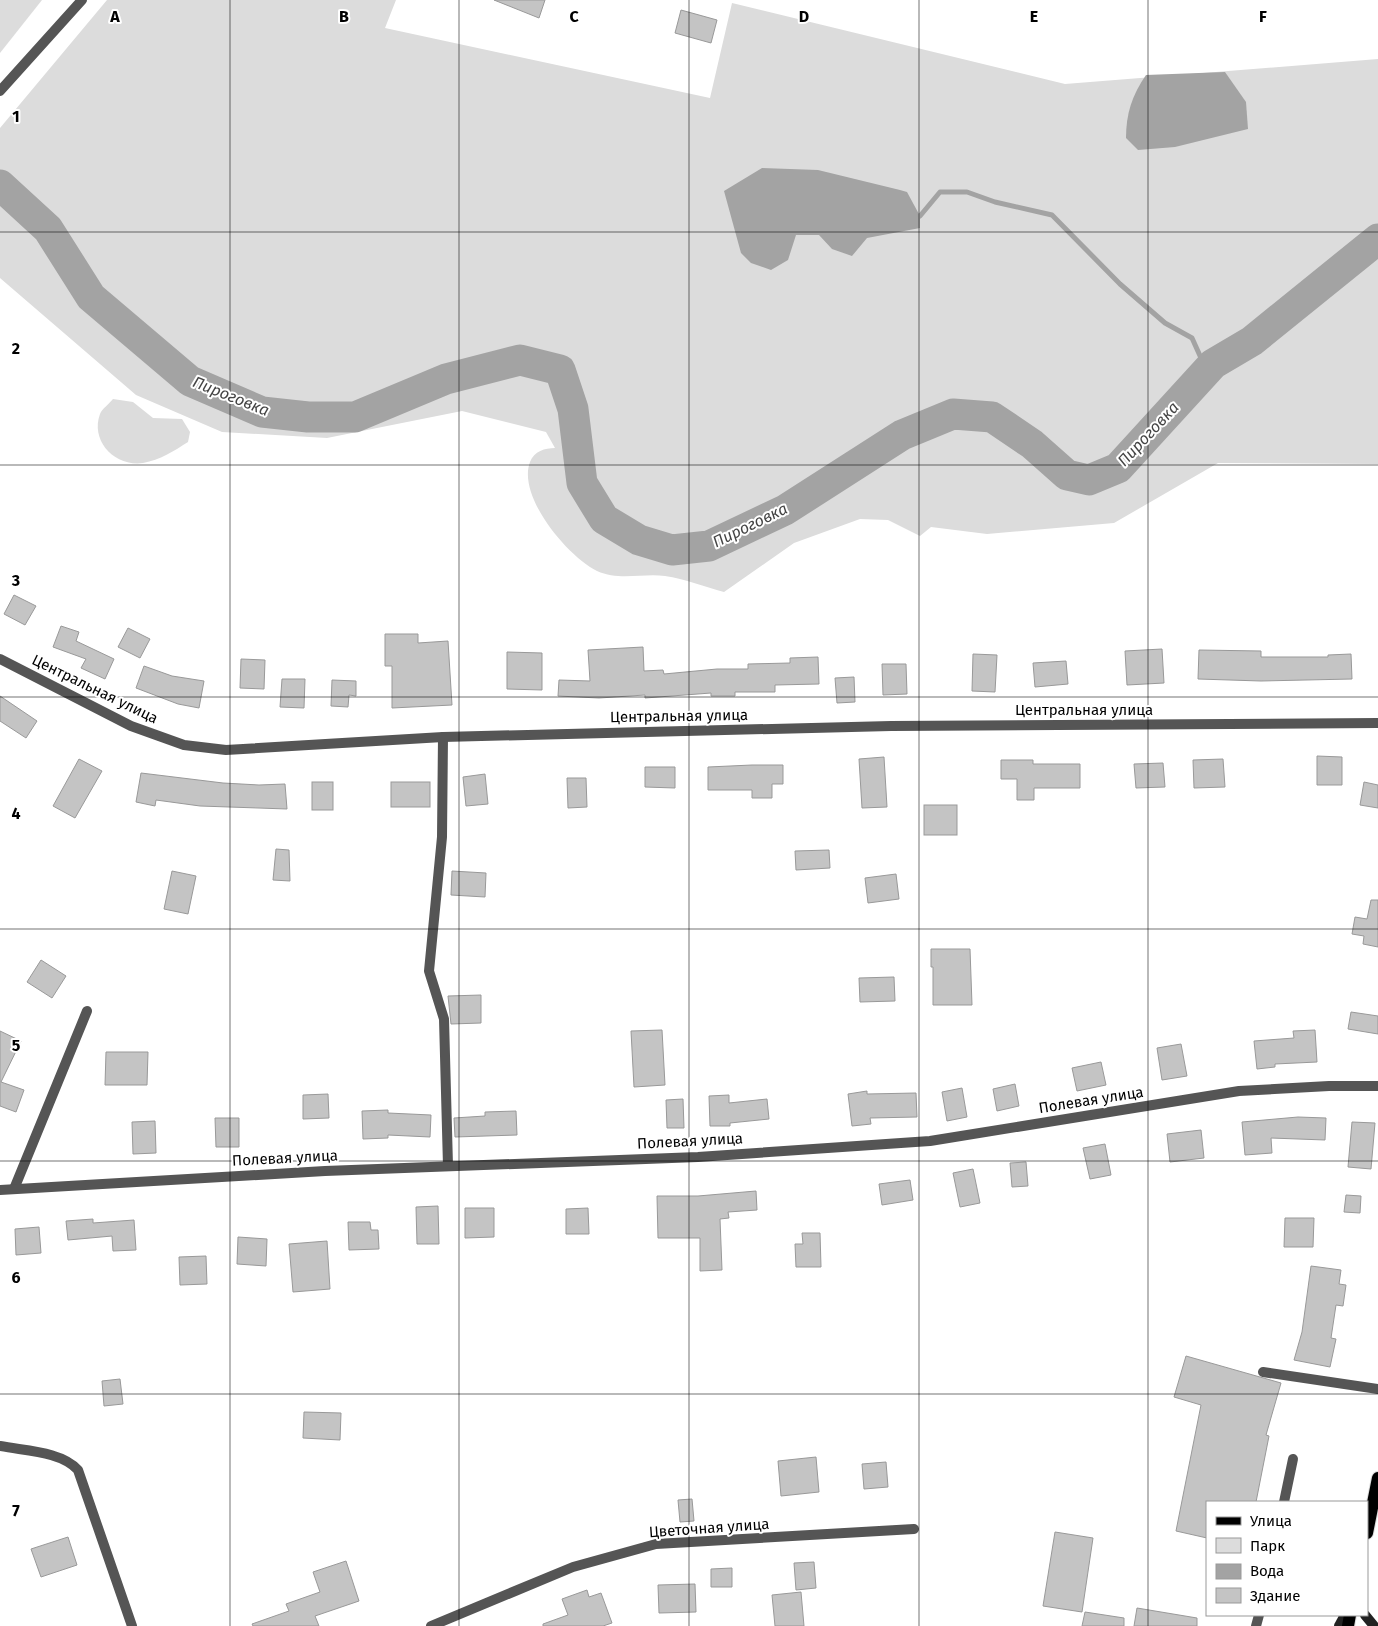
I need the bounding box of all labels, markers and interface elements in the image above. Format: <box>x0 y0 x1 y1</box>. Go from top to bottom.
text: A <box>109 7 120 26</box>
text: B <box>339 7 349 26</box>
text: C <box>569 7 579 26</box>
text: D <box>799 7 809 26</box>
text: E <box>1030 7 1038 26</box>
text: F <box>1259 7 1267 26</box>
text: 1 <box>12 107 20 126</box>
text: 2 <box>12 339 20 358</box>
water label: Пироговка <box>190 372 272 420</box>
water label: Пироговка <box>1113 398 1183 470</box>
water label: Пироговка <box>709 499 791 551</box>
text: 3 <box>11 571 20 590</box>
street label: Центральная улица <box>29 651 161 727</box>
street label: Центральная улица <box>1015 701 1153 719</box>
street label: Центральная улица <box>610 706 748 726</box>
text: 4 <box>11 804 21 823</box>
text: 5 <box>12 1036 21 1055</box>
street label: Полевая улица <box>1037 1083 1145 1117</box>
street label: Полевая улица <box>637 1129 743 1153</box>
street label: Полевая улица <box>232 1146 338 1170</box>
text: 6 <box>11 1268 21 1287</box>
text: 7 <box>12 1501 20 1520</box>
legend <box>1206 1501 1368 1616</box>
text: Улица <box>1250 1512 1292 1530</box>
street label: Цветочная улица <box>648 1515 770 1541</box>
text: Парк <box>1250 1537 1285 1555</box>
text: Вода <box>1250 1562 1284 1580</box>
text: Здание <box>1250 1587 1300 1605</box>

